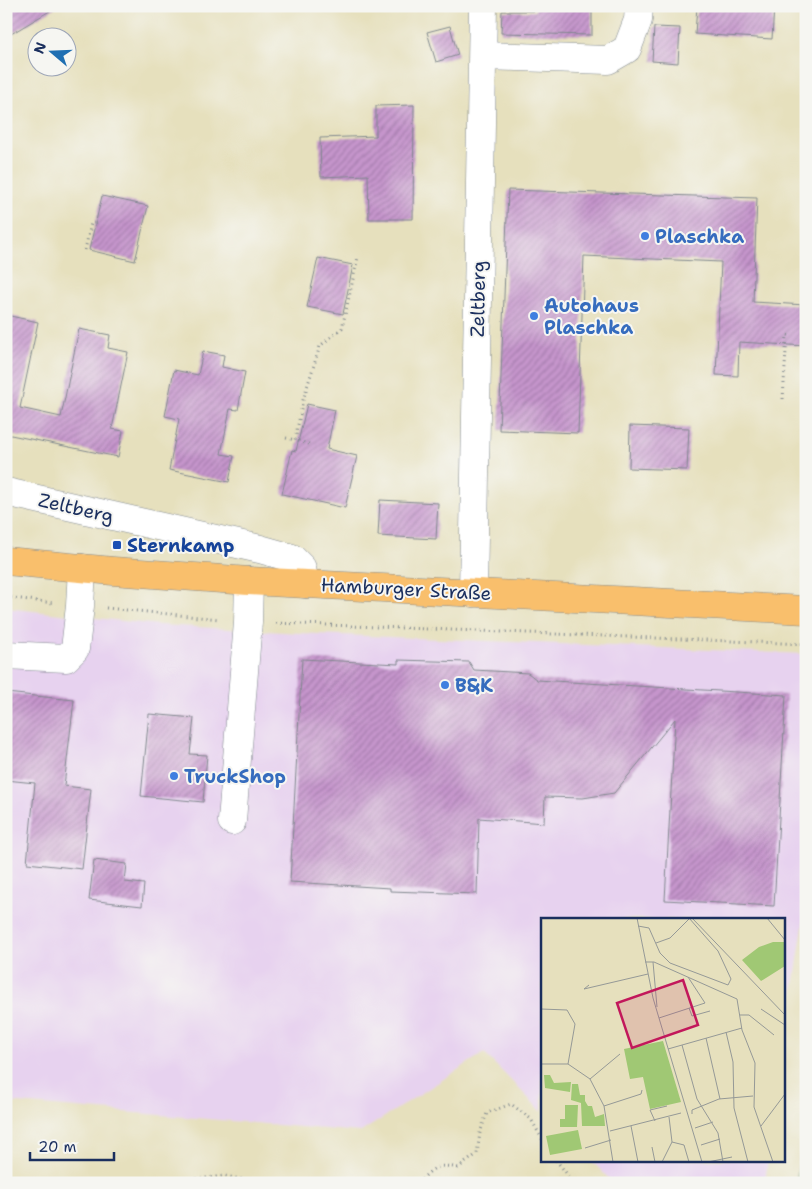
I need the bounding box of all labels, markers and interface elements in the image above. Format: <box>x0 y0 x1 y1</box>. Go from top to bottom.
north arrow <box>28 28 78 78</box>
text: N <box>29 40 50 56</box>
place label: Plaschka <box>655 224 744 249</box>
marker: Plaschka <box>639 230 651 242</box>
street label: Zeltberg <box>465 261 491 337</box>
place label: Autohaus Plaschka <box>544 293 639 340</box>
marker: Autohaus Plaschka <box>528 310 540 322</box>
street label: Zeltberg <box>36 487 116 529</box>
place label: Sternkamp <box>127 533 234 558</box>
marker: Sternkamp <box>111 539 123 551</box>
street label: Hamburger Straße <box>320 572 492 606</box>
place label: B&K <box>455 673 493 698</box>
marker: B&K <box>439 679 451 691</box>
place label: TruckShop <box>184 764 286 789</box>
marker: TruckShop <box>168 770 180 782</box>
inset map <box>541 918 784 1162</box>
scale bar <box>30 1129 114 1161</box>
text: 20 m <box>38 1137 77 1157</box>

